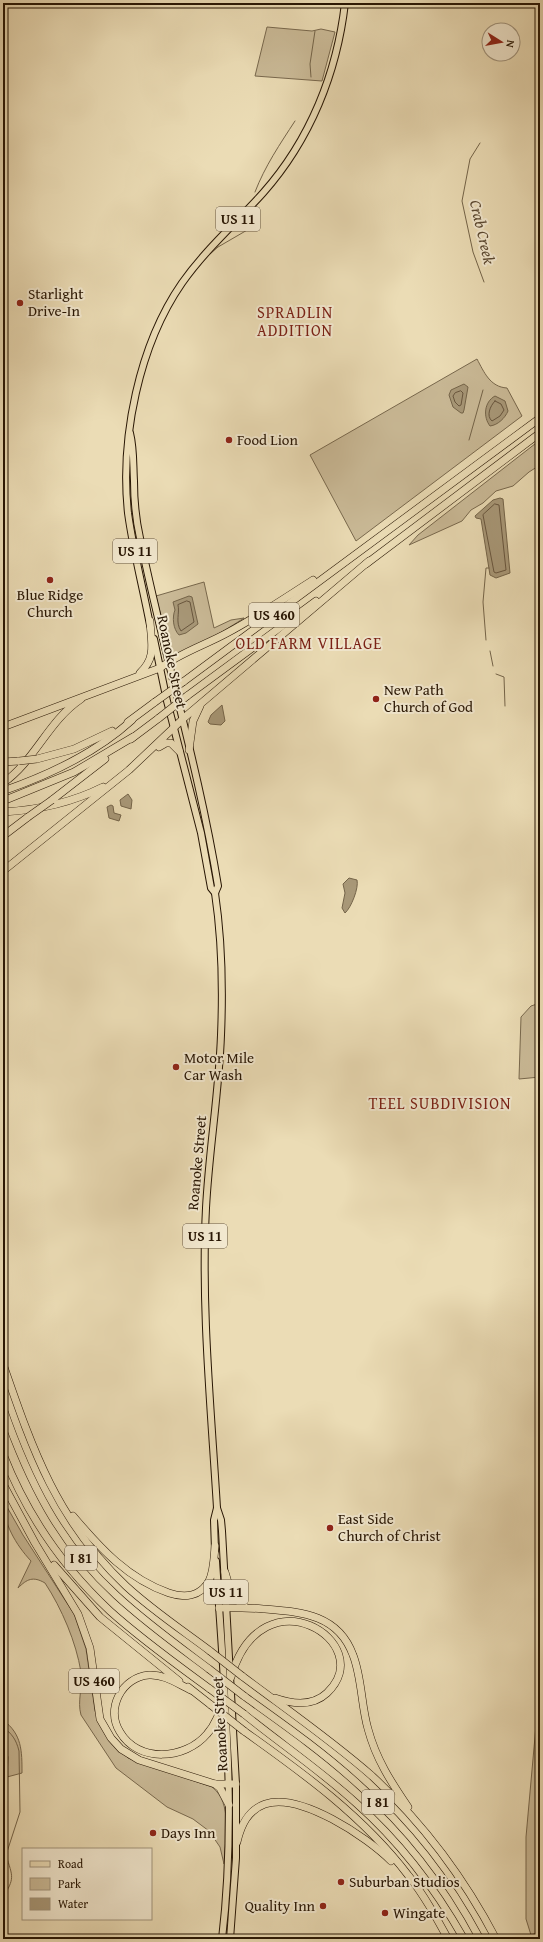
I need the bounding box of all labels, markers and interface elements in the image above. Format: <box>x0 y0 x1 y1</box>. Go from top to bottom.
north arrow <box>481 22 521 62</box>
text: N <box>502 39 519 50</box>
water label: Crab Creek <box>464 198 502 267</box>
road number: US 11 <box>216 207 260 231</box>
place label: Starlight Drive-In <box>28 283 84 321</box>
marker: Starlight Drive-In <box>15 298 25 308</box>
district label: SPRADLIN ADDITION <box>257 300 333 342</box>
place label: Food Lion <box>237 429 299 450</box>
marker: Food Lion <box>224 435 234 445</box>
road number: US 11 <box>113 539 157 563</box>
marker: Blue Ridge Church <box>45 575 55 585</box>
place label: Blue Ridge Church <box>17 584 83 622</box>
road number: US 460 <box>249 603 299 627</box>
street label: Roanoke Street <box>152 613 193 711</box>
district label: OLD FARM VILLAGE <box>236 631 382 655</box>
place label: New Path Church of God <box>384 679 473 717</box>
marker: New Path Church of God <box>371 694 381 704</box>
place label: Motor Mile Car Wash <box>184 1047 254 1085</box>
marker: Motor Mile Car Wash <box>171 1062 181 1072</box>
district label: TEEL SUBDIVISION <box>369 1091 511 1115</box>
street label: Roanoke Street <box>182 1114 211 1211</box>
road number: US 11 <box>183 1224 227 1248</box>
place label: East Side Church of Christ <box>338 1508 441 1546</box>
marker: East Side Church of Christ <box>325 1523 335 1533</box>
road number: I 81 <box>65 1546 97 1570</box>
road number: US 11 <box>204 1580 248 1604</box>
road number: US 460 <box>69 1669 119 1693</box>
street label: Roanoke Street <box>206 1675 232 1772</box>
road number: I 81 <box>362 1790 394 1814</box>
place label: Days Inn <box>161 1822 216 1843</box>
marker: Days Inn <box>148 1828 158 1838</box>
legend <box>22 1848 152 1920</box>
text: Road <box>58 1855 84 1872</box>
place label: Suburban Studios <box>349 1871 460 1892</box>
text: Park <box>58 1875 82 1892</box>
marker: Suburban Studios <box>336 1877 346 1887</box>
text: Water <box>58 1895 88 1912</box>
place label: Quality Inn <box>245 1895 316 1916</box>
marker: Quality Inn <box>318 1901 328 1911</box>
place label: Wingate <box>393 1902 445 1923</box>
marker: Wingate <box>380 1908 390 1918</box>

